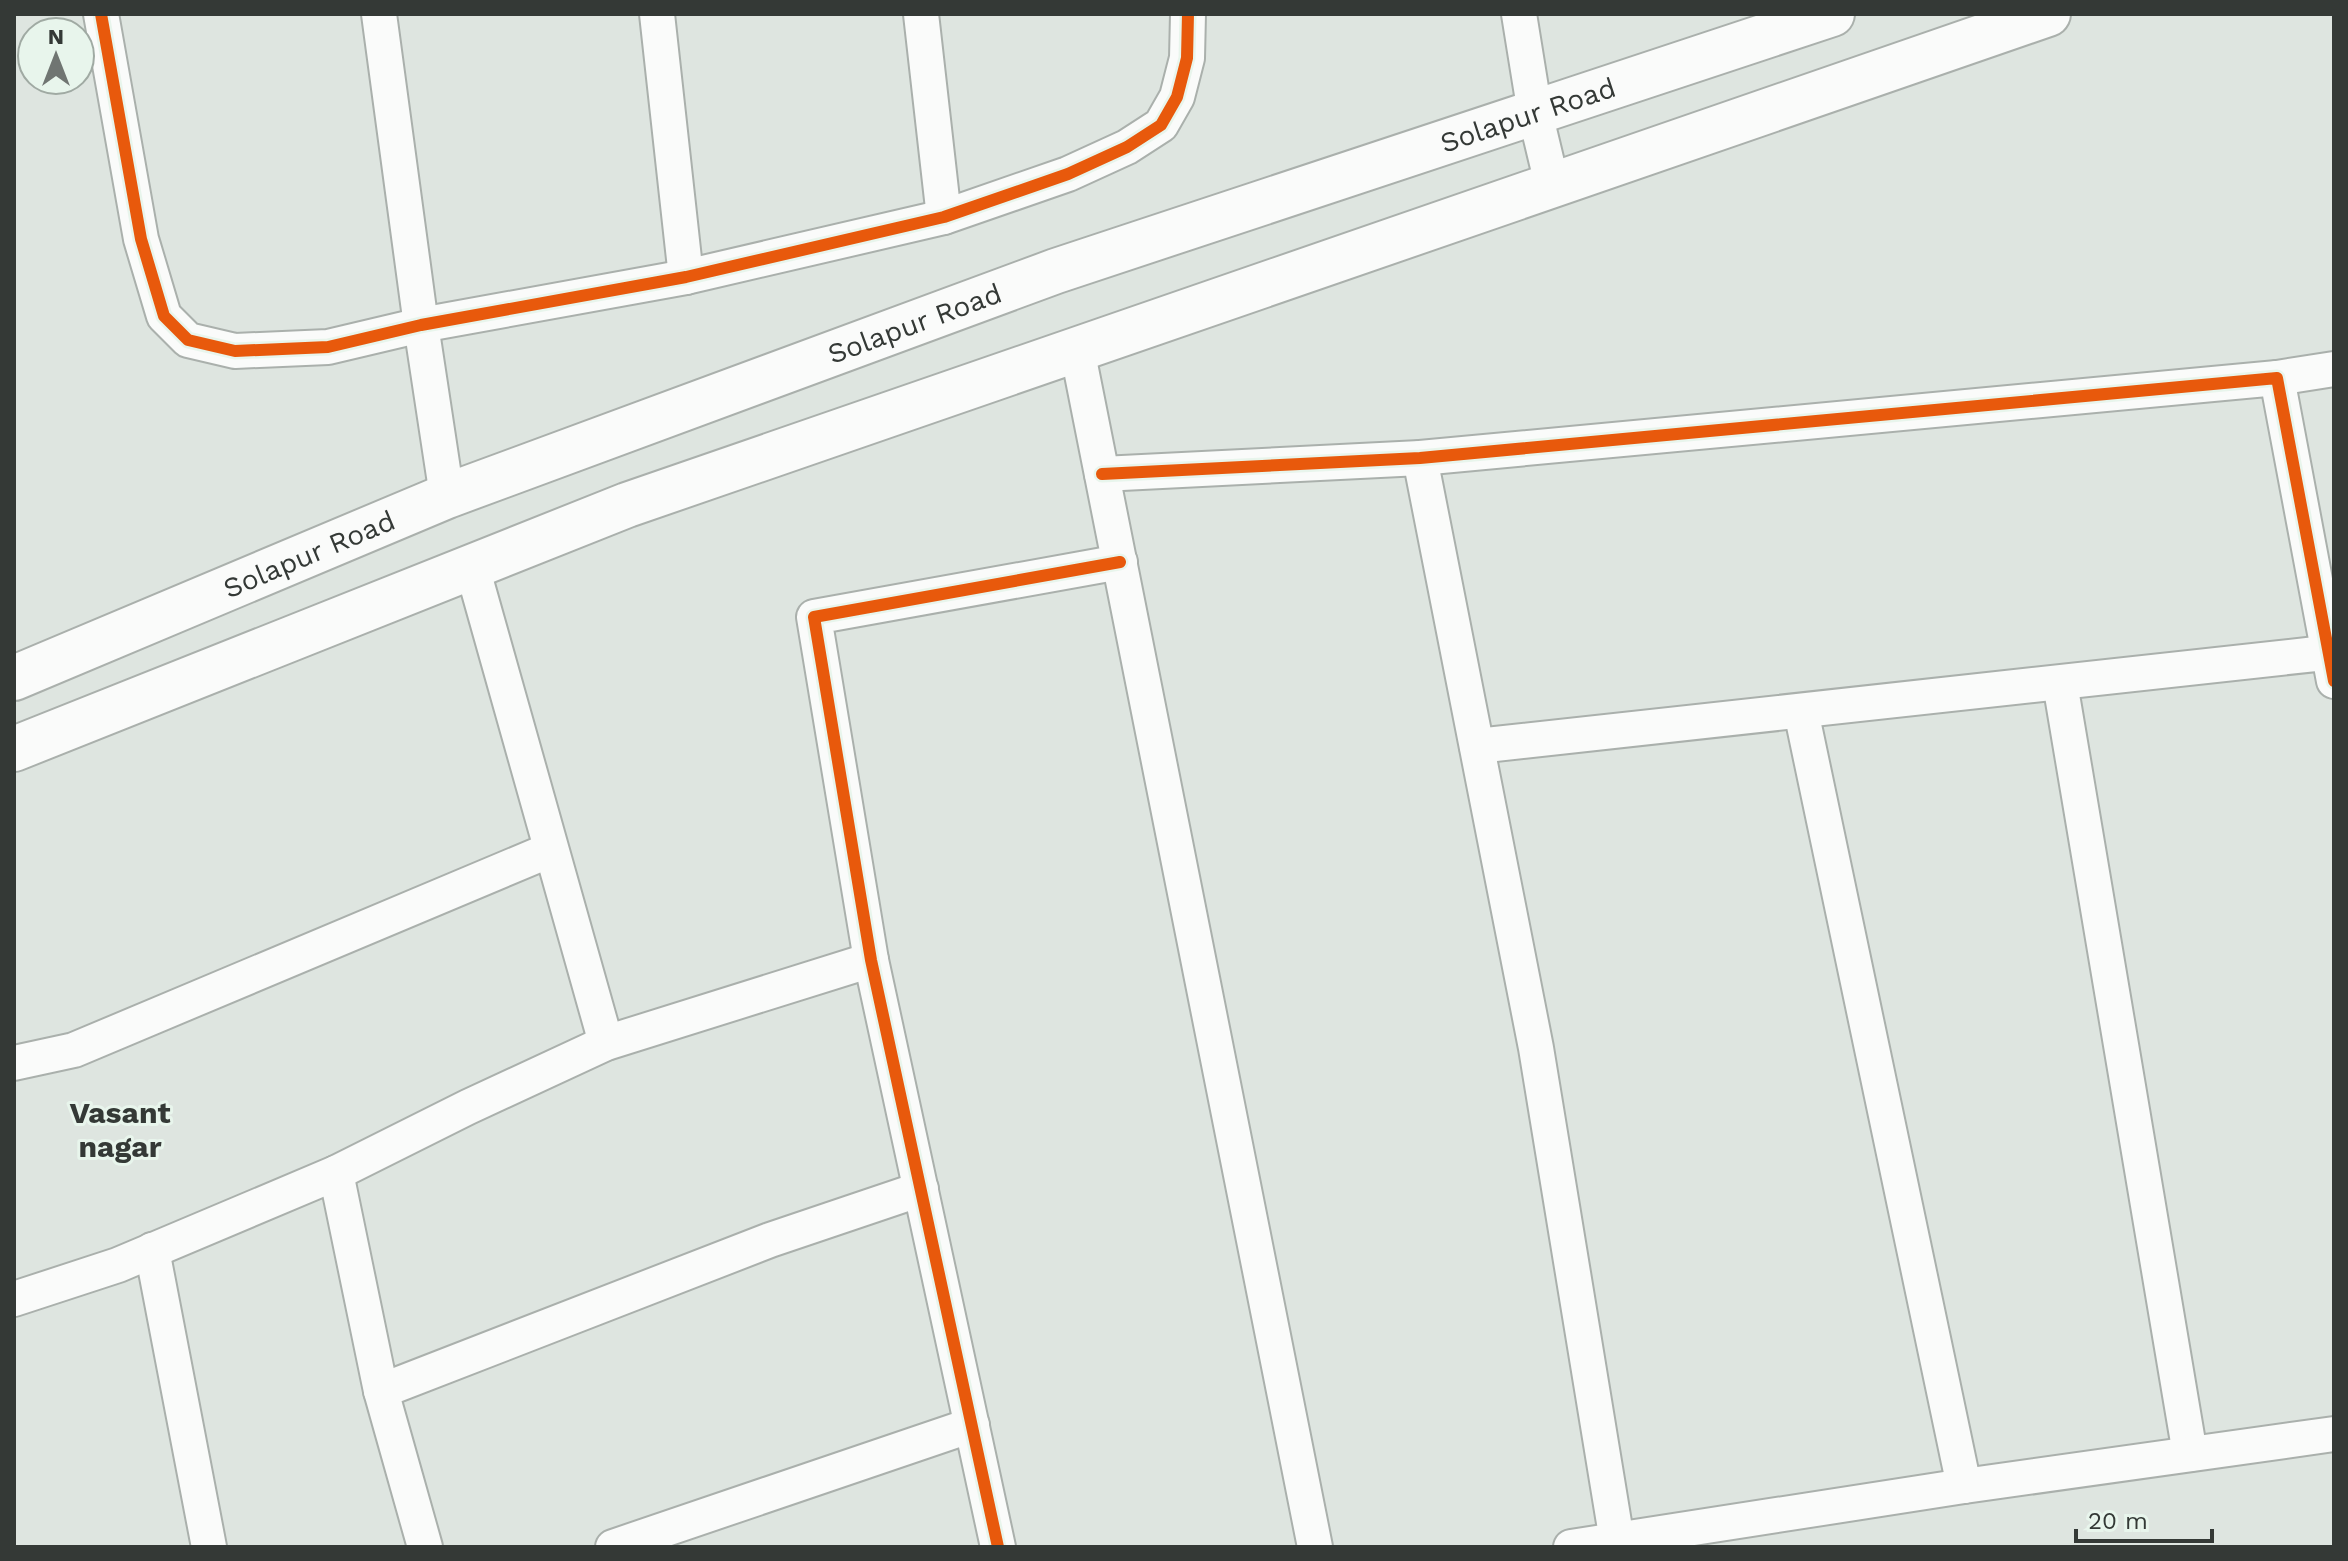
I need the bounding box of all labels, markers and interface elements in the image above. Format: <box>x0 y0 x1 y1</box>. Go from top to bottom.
north arrow <box>16 16 96 96</box>
text: N <box>48 24 64 49</box>
street label: Solapur Road <box>1436 70 1620 159</box>
street label: Solapur Road <box>823 276 1006 370</box>
street label: Solapur Road <box>218 503 400 605</box>
district label: Vasant nagar <box>69 1095 171 1164</box>
scale bar <box>2076 1493 2212 1543</box>
text: 20 m <box>2088 1507 2148 1535</box>

